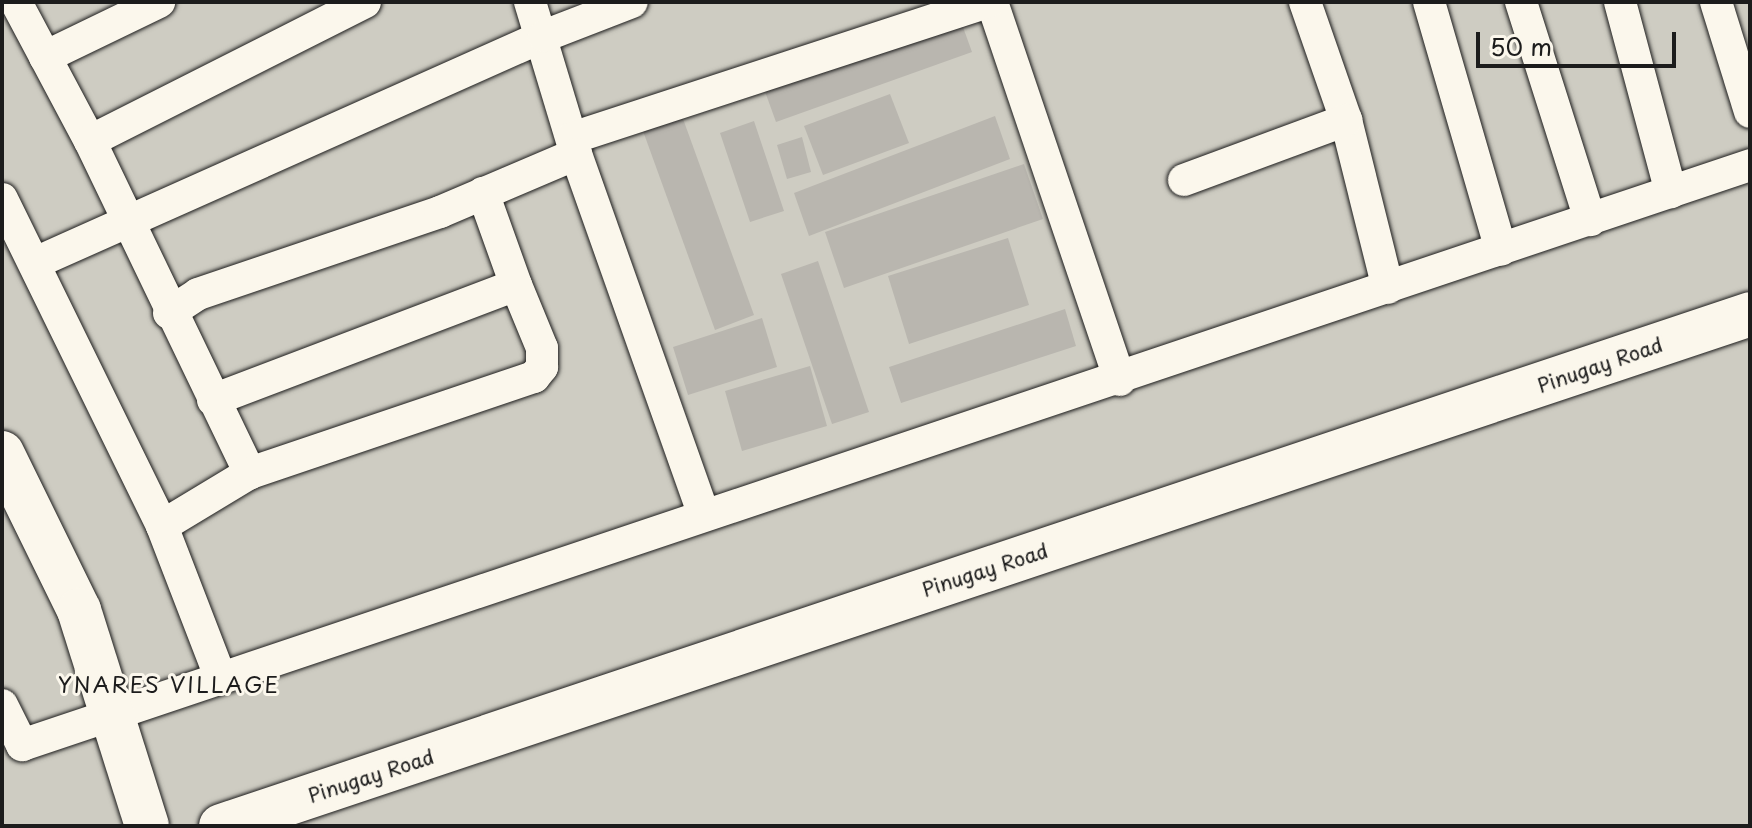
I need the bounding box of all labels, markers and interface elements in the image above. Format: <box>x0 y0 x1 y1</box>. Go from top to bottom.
scale bar <box>1480 16 1680 66</box>
text: 50 m <box>1490 28 1552 64</box>
street label: Pinugay Road <box>1534 332 1666 398</box>
street label: Pinugay Road <box>919 538 1051 602</box>
district label: YNARES VILLAGE <box>59 671 279 697</box>
street label: Pinugay Road <box>305 744 437 808</box>

